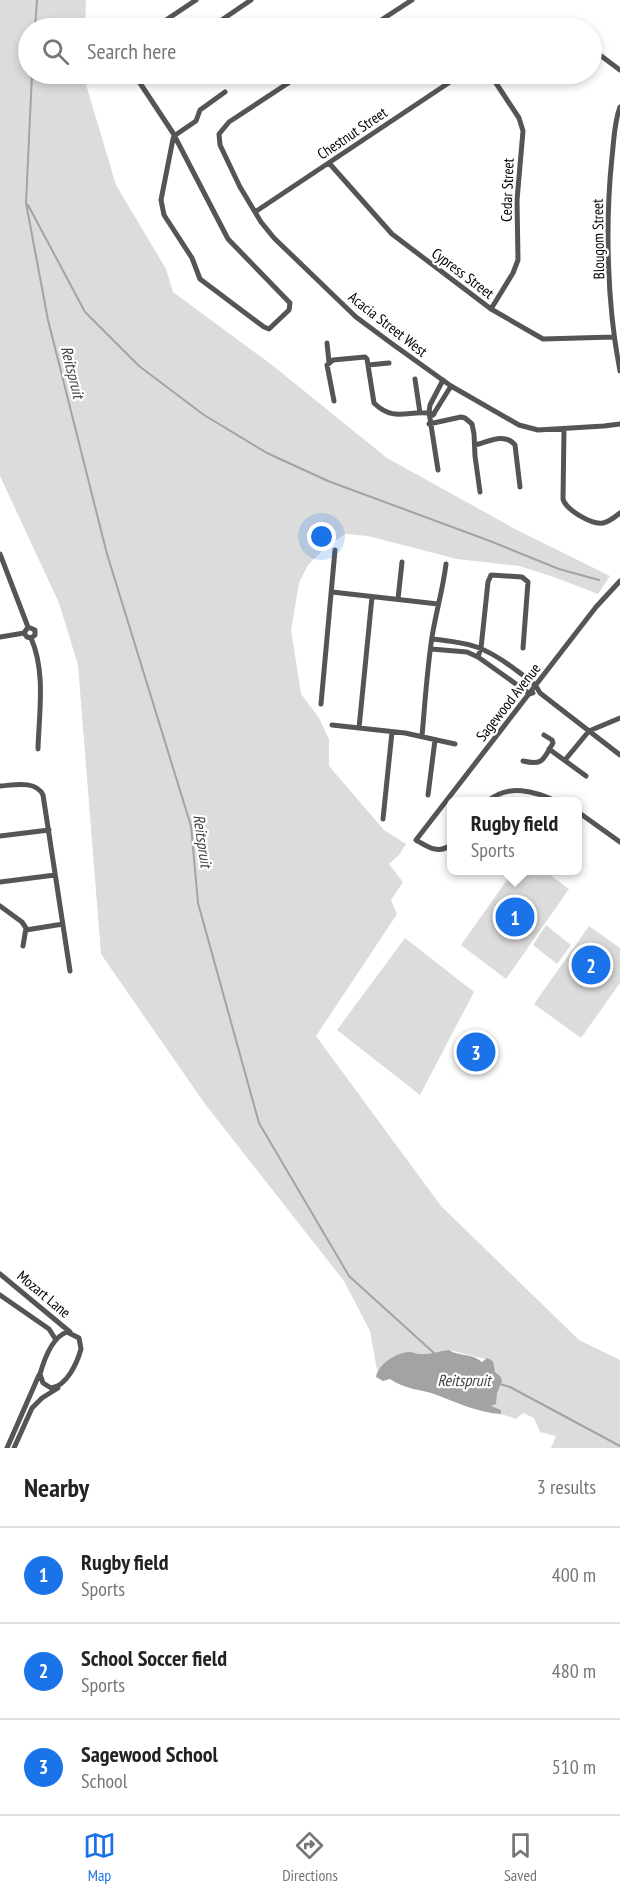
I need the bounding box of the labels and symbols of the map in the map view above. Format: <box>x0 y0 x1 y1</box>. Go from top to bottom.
street label: Chestnut Street <box>313 103 391 163</box>
street label: Cedar Street <box>496 158 518 222</box>
street label: Blougom Street <box>588 199 608 279</box>
street label: Cypress Street <box>428 243 498 303</box>
street label: Acacia Street West <box>345 287 431 361</box>
water label: Reitspruit <box>57 344 90 402</box>
your location <box>307 522 336 551</box>
street label: Sagewood Avenue <box>472 659 544 745</box>
water label: Reitspruit <box>189 813 217 870</box>
pin: 1 <box>496 894 534 940</box>
pin: 2 <box>572 942 610 988</box>
pin: 3 <box>456 1030 496 1074</box>
street label: Mozart Lane <box>13 1266 75 1322</box>
water label: Reitspruit <box>437 1370 492 1390</box>

